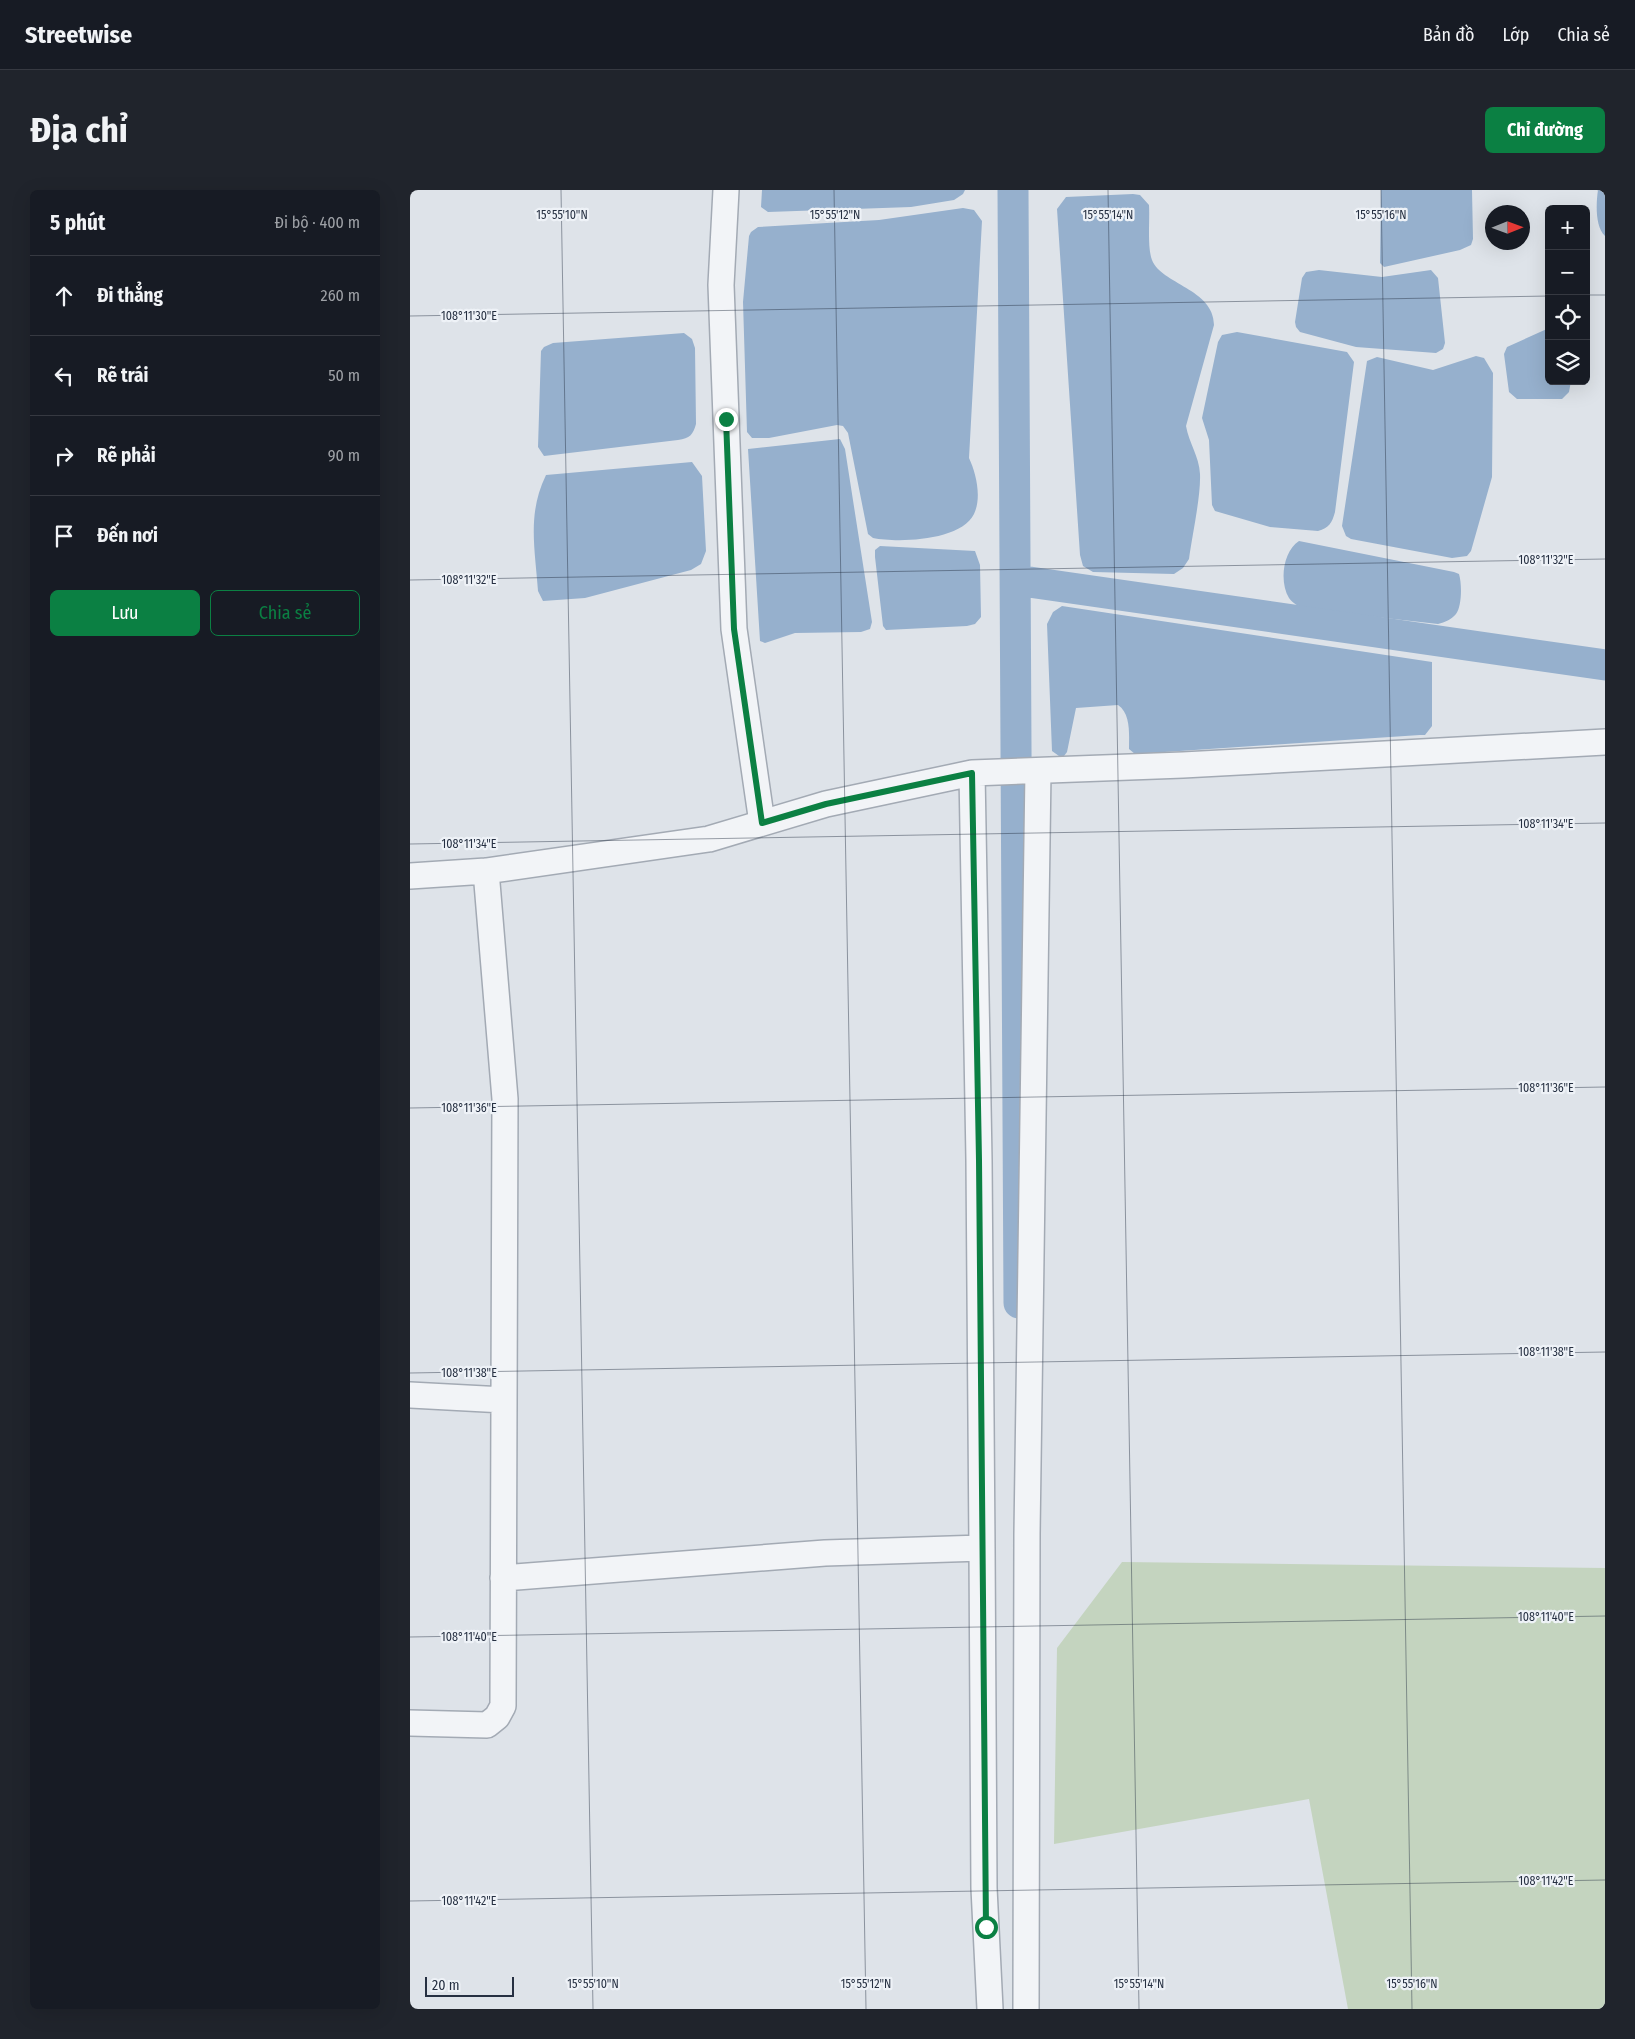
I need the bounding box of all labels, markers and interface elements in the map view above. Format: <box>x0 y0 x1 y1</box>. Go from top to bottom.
text: Streetwise <box>25 21 132 49</box>
text: Bản đồ <box>1423 24 1474 46</box>
text: Lớp <box>1502 24 1529 46</box>
text: Chia sẻ <box>1557 24 1610 46</box>
button: Chỉ đường <box>1485 107 1605 153</box>
text: Địa chỉ <box>30 109 128 151</box>
north arrow <box>1485 205 1530 250</box>
map controls <box>1545 205 1590 385</box>
button: + <box>1545 205 1590 250</box>
text: 15°55'10"N <box>536 208 588 222</box>
text: 15°55'12"N <box>810 208 860 222</box>
text: 15°55'14"N <box>1083 208 1133 222</box>
text: 15°55'16"N <box>1356 208 1406 222</box>
text: 5 phút <box>50 210 105 236</box>
text: Đi bộ · 400 m <box>274 213 360 232</box>
button: − <box>1545 250 1590 295</box>
icon: ahead <box>50 282 78 310</box>
text: Đi thẳng <box>97 284 163 307</box>
text: 260 m <box>321 286 360 305</box>
button: locate <box>1545 295 1590 340</box>
text: 108°11'30"E <box>441 309 497 323</box>
button: layers <box>1545 340 1590 385</box>
icon: left <box>50 362 78 390</box>
text: Rẽ trái <box>97 364 148 387</box>
text: 50 m <box>328 366 360 385</box>
route end <box>715 408 738 431</box>
icon: right <box>50 442 78 470</box>
text: Rẽ phải <box>97 444 156 467</box>
text: 90 m <box>328 446 360 465</box>
icon: arrive <box>50 522 78 550</box>
text: Đến nơi <box>97 524 158 547</box>
text: 108°11'32"E <box>1519 553 1574 567</box>
text: 108°11'32"E <box>442 573 497 587</box>
button: Lưu <box>50 590 200 636</box>
button: Chia sẻ <box>210 590 360 636</box>
text: 108°11'34"E <box>1519 817 1574 831</box>
text: 108°11'34"E <box>442 837 497 851</box>
text: 108°11'36"E <box>1518 1081 1574 1095</box>
text: 108°11'36"E <box>441 1101 497 1115</box>
text: 108°11'38"E <box>1518 1345 1574 1359</box>
text: 108°11'38"E <box>441 1366 497 1380</box>
text: 108°11'40"E <box>1518 1610 1574 1624</box>
text: 108°11'40"E <box>441 1630 497 1644</box>
text: 108°11'42"E <box>1519 1874 1574 1888</box>
text: 108°11'42"E <box>442 1894 497 1908</box>
route start <box>975 1916 998 1939</box>
scale bar <box>425 1974 514 1997</box>
text: 20 m <box>432 1977 460 1994</box>
text: 15°55'10"N <box>567 1977 619 1991</box>
text: 15°55'12"N <box>841 1977 891 1991</box>
text: 15°55'14"N <box>1114 1977 1164 1991</box>
text: 15°55'16"N <box>1387 1977 1437 1991</box>

